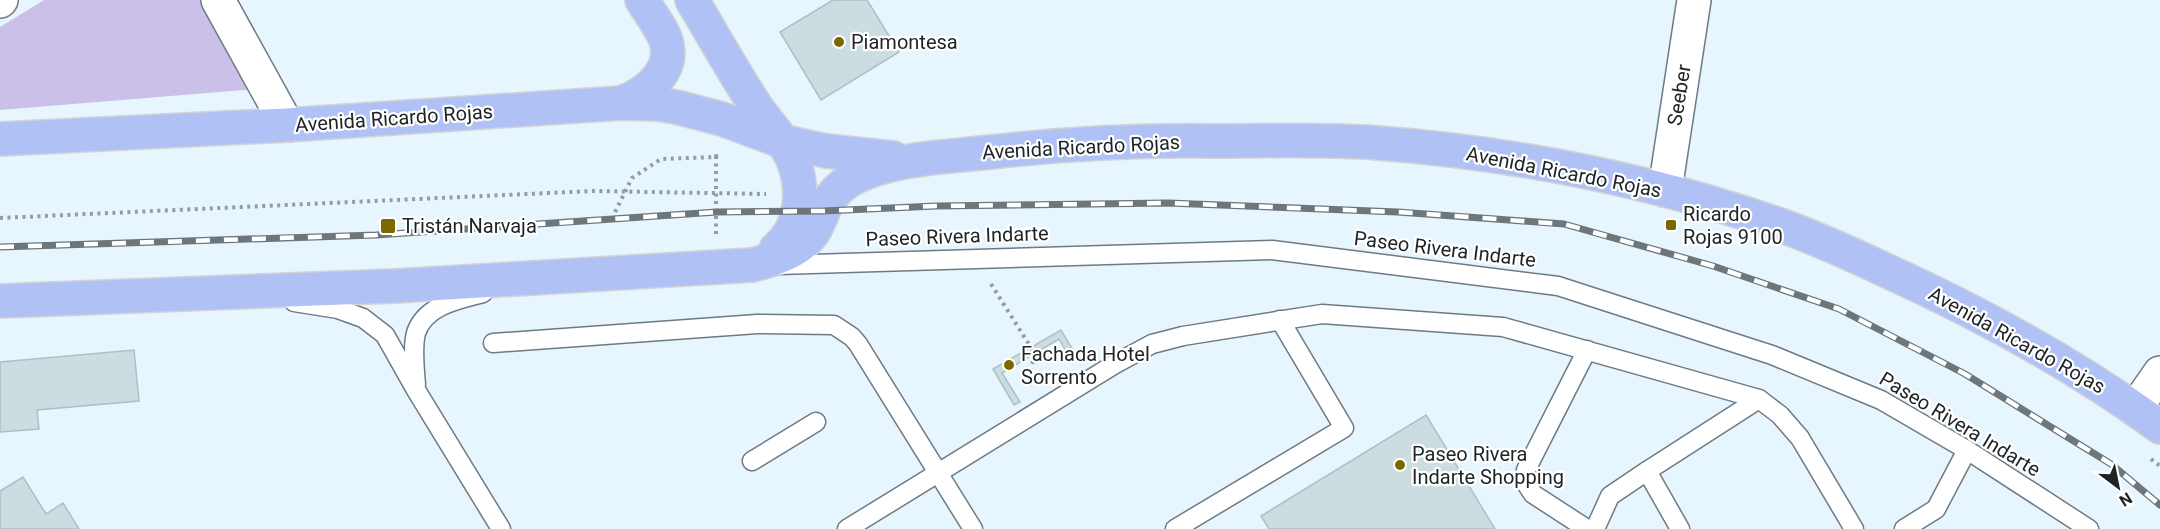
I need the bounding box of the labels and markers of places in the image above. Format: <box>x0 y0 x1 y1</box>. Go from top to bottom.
place label: Piamontesa <box>851 30 958 54</box>
marker: Piamontesa <box>832 35 846 49</box>
place label: Ricardo Rojas 9100 <box>1683 202 1783 249</box>
place label: Tristán Narvaja <box>402 214 537 238</box>
marker: Tristán Narvaja <box>379 217 397 235</box>
marker: Ricardo Rojas 9100 <box>1664 218 1678 232</box>
place label: Fachada Hotel Sorrento <box>1021 342 1150 389</box>
marker: Fachada Hotel Sorrento <box>1002 358 1016 372</box>
place label: Paseo Rivera Indarte Shopping <box>1412 442 1564 489</box>
marker: Paseo Rivera Indarte Shopping <box>1393 458 1407 472</box>

